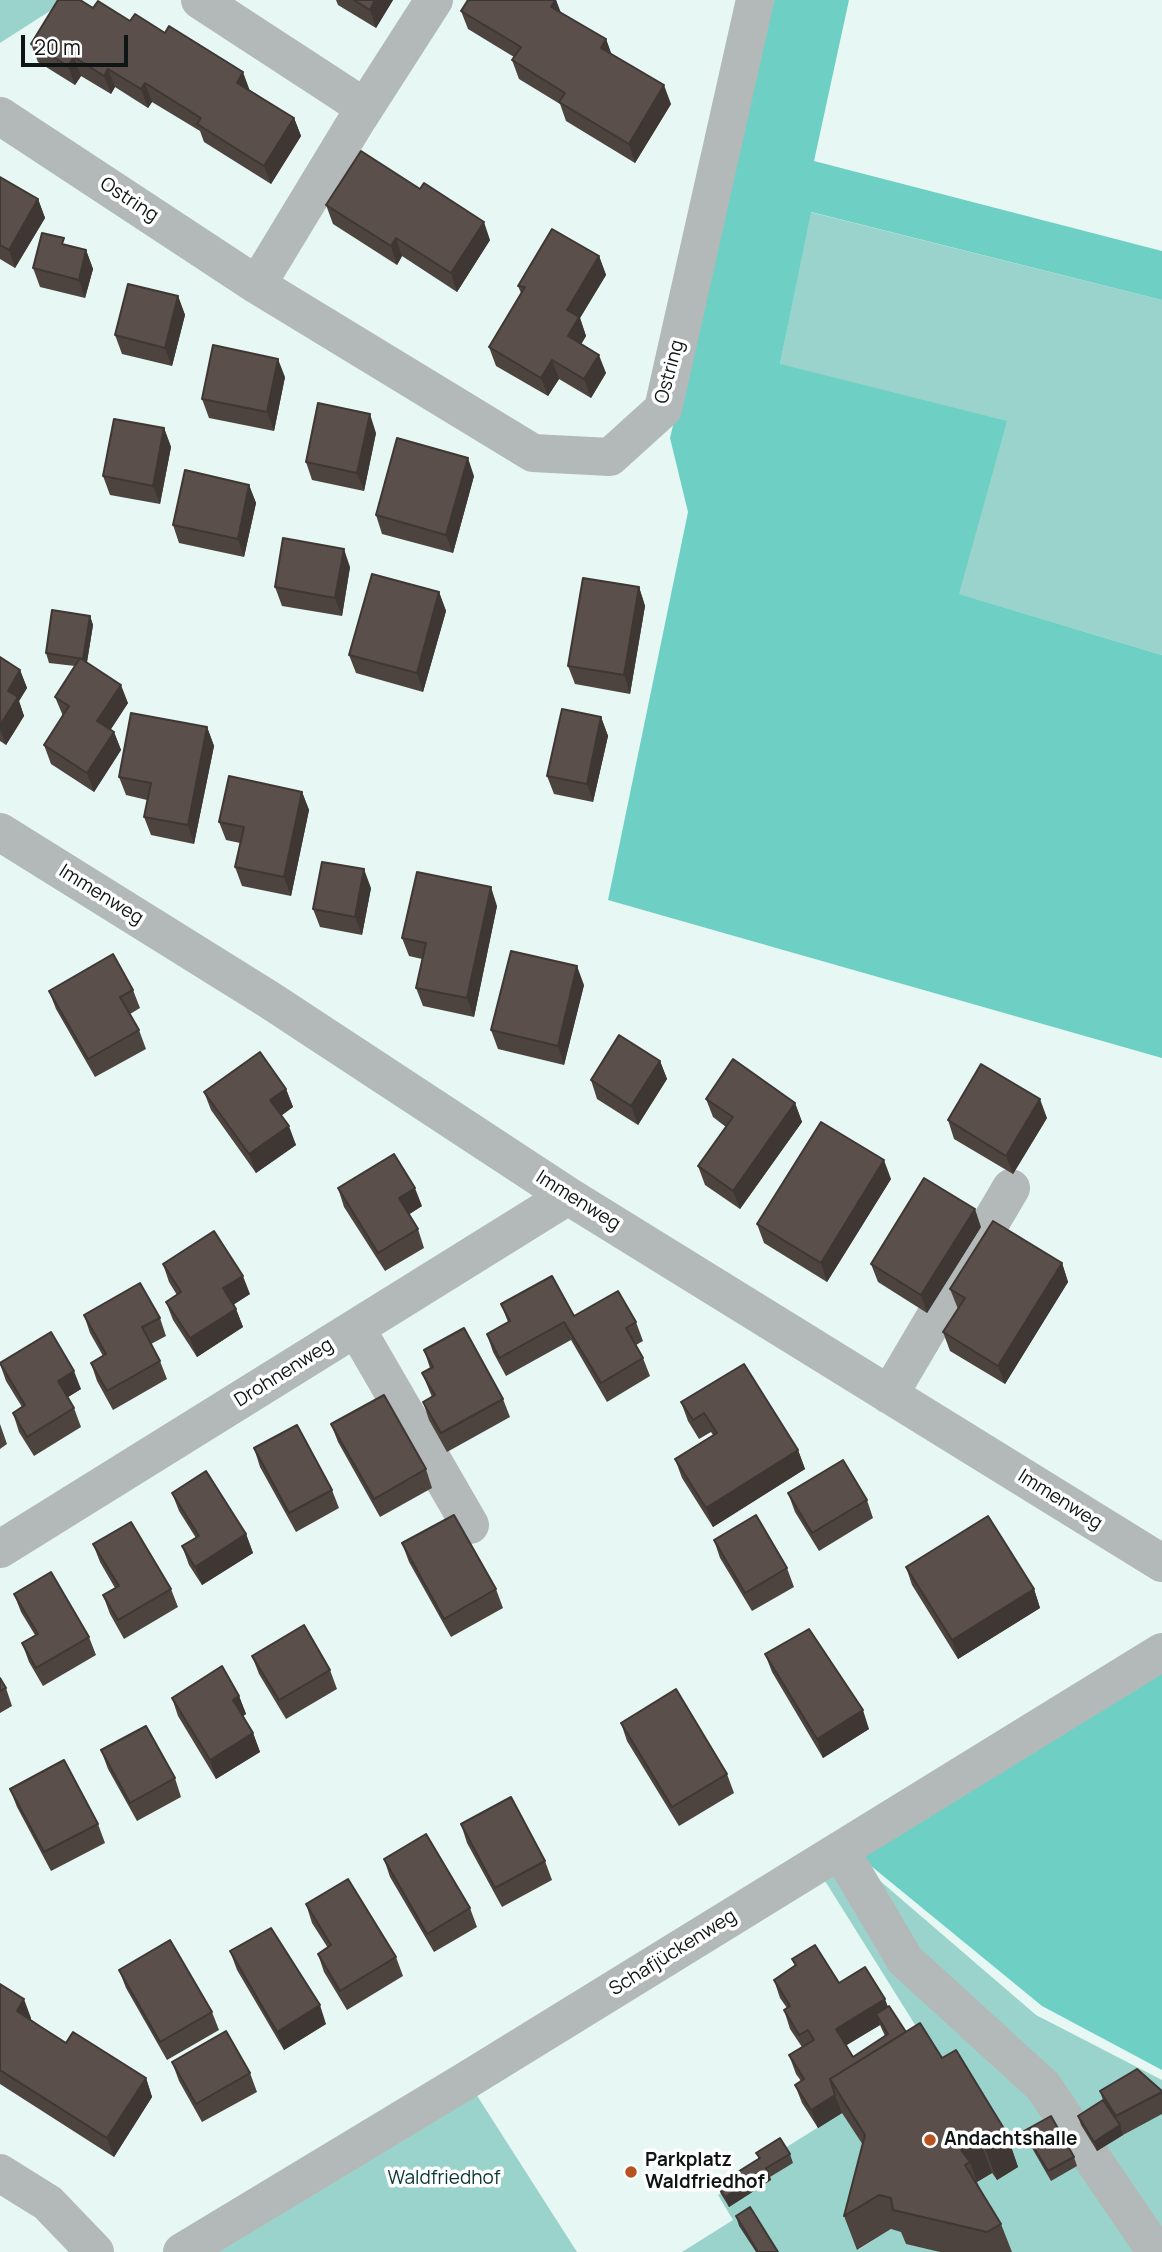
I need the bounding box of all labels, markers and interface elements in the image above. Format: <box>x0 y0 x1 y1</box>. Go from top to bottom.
scale bar <box>24 21 131 65</box>
text: 20 m <box>34 33 81 61</box>
street label: Ostring <box>95 173 163 227</box>
street label: Ostring <box>651 338 689 406</box>
street label: Immenweg <box>55 860 147 930</box>
street label: Immenweg <box>532 1166 624 1236</box>
street label: Drohnenweg <box>231 1334 337 1412</box>
street label: Immenweg <box>1014 1465 1106 1535</box>
street label: Schafjückenweg <box>605 1905 741 2001</box>
place label: Andachtshalle <box>944 2129 1077 2151</box>
marker: Andachtshalle <box>922 2132 938 2148</box>
place label: Parkplatz Waldfriedhof <box>645 2150 765 2194</box>
marker: Parkplatz Waldfriedhof <box>623 2164 639 2180</box>
park label: Waldfriedhof <box>388 2168 500 2190</box>

